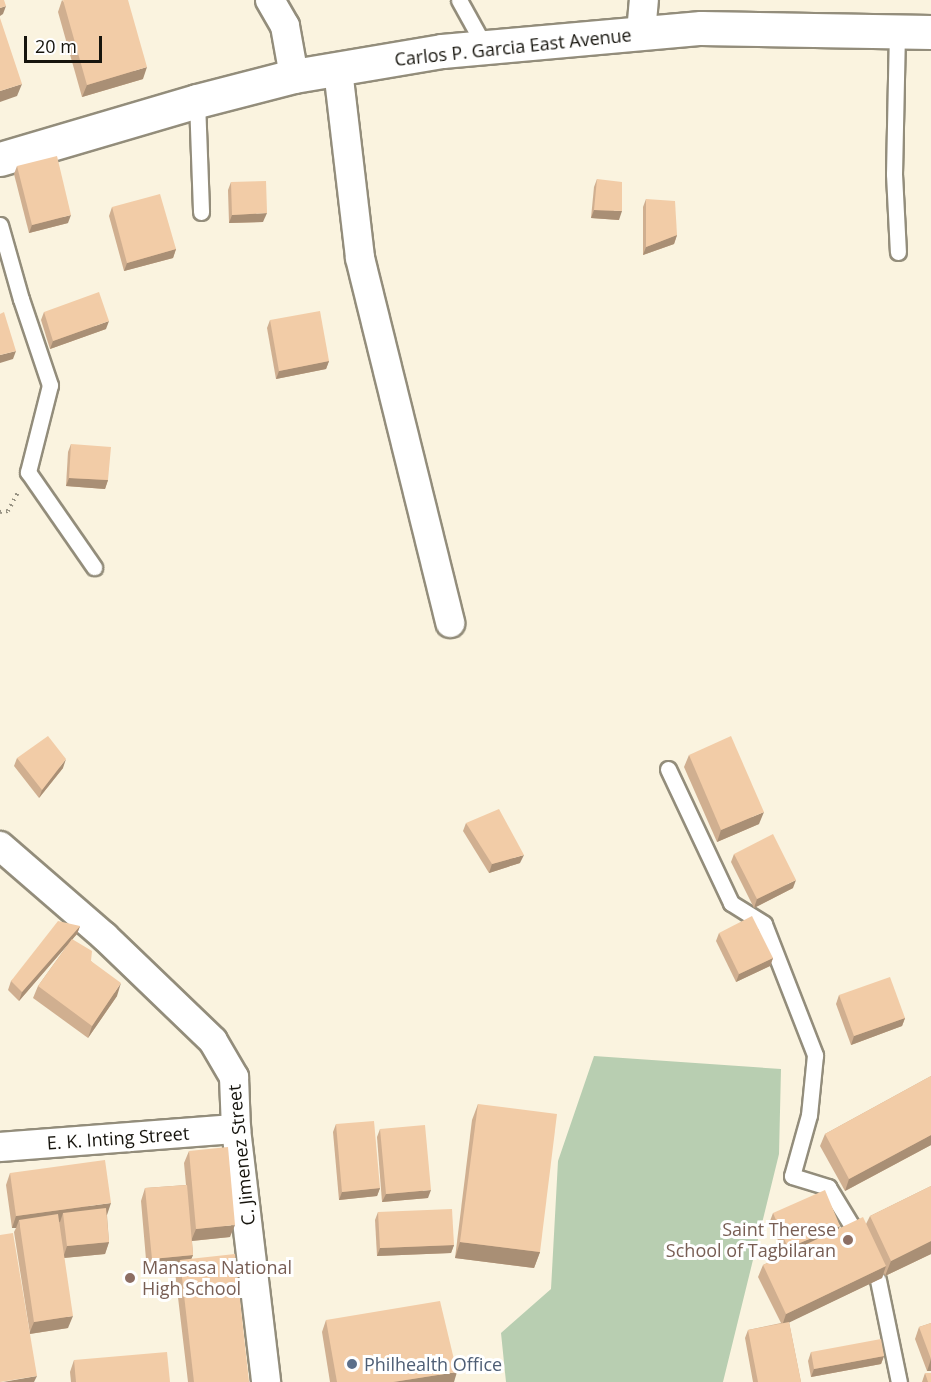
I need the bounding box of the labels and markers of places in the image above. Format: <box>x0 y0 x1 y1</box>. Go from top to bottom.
place label: Saint Therese School of Tagbilaran <box>666 1219 836 1262</box>
marker: Saint Therese School of Tagbilaran <box>841 1233 855 1247</box>
place label: Mansasa National High School <box>142 1257 292 1300</box>
marker: Mansasa National High School <box>123 1271 137 1285</box>
place label: Philhealth Office <box>364 1353 502 1375</box>
marker: Philhealth Office <box>345 1357 359 1371</box>

